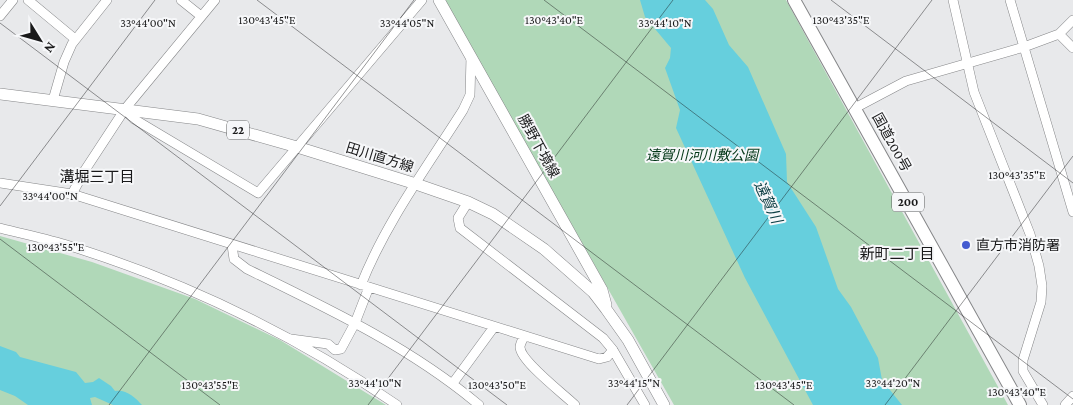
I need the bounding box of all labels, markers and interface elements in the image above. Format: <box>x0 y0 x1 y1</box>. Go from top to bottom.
text: 130°43'45"E <box>238 13 296 27</box>
text: 130°43'40"E <box>525 13 584 27</box>
text: 130°43'35"E <box>812 13 870 27</box>
north arrow <box>15 15 65 65</box>
text: 33°44'00"N <box>120 16 176 30</box>
text: 33°44'05"N <box>380 16 434 30</box>
text: 33°44'10"N <box>638 16 692 30</box>
text: N <box>41 39 60 57</box>
street label: 国道200号 <box>869 110 915 174</box>
street label: 勝野下境線 <box>515 112 563 180</box>
road number: 22 <box>227 120 249 140</box>
street label: 田川直方線 <box>344 139 416 175</box>
park label: 遠賀川河川敷公園 <box>646 147 760 163</box>
text: 130°43'35"E <box>988 168 1046 182</box>
district label: 溝堀三丁目 <box>59 169 135 185</box>
water label: 遠賀川 <box>751 178 786 228</box>
text: 33°44'00"N <box>22 189 78 203</box>
road number: 200 <box>892 192 924 212</box>
place label: 直方市消防署 <box>976 237 1060 253</box>
marker: 直方市消防署 <box>960 239 972 251</box>
text: 130°43'55"E <box>28 240 85 254</box>
district label: 新町二丁目 <box>859 246 935 262</box>
text: 33°44'10"N <box>348 376 402 390</box>
text: 33°44'15"N <box>608 376 660 390</box>
text: 33°44'20"N <box>866 376 921 390</box>
text: 130°43'55"E <box>182 378 239 392</box>
text: 130°43'50"E <box>468 378 526 392</box>
text: 130°43'45"E <box>755 378 813 392</box>
text: 130°43'40"E <box>988 385 1047 399</box>

